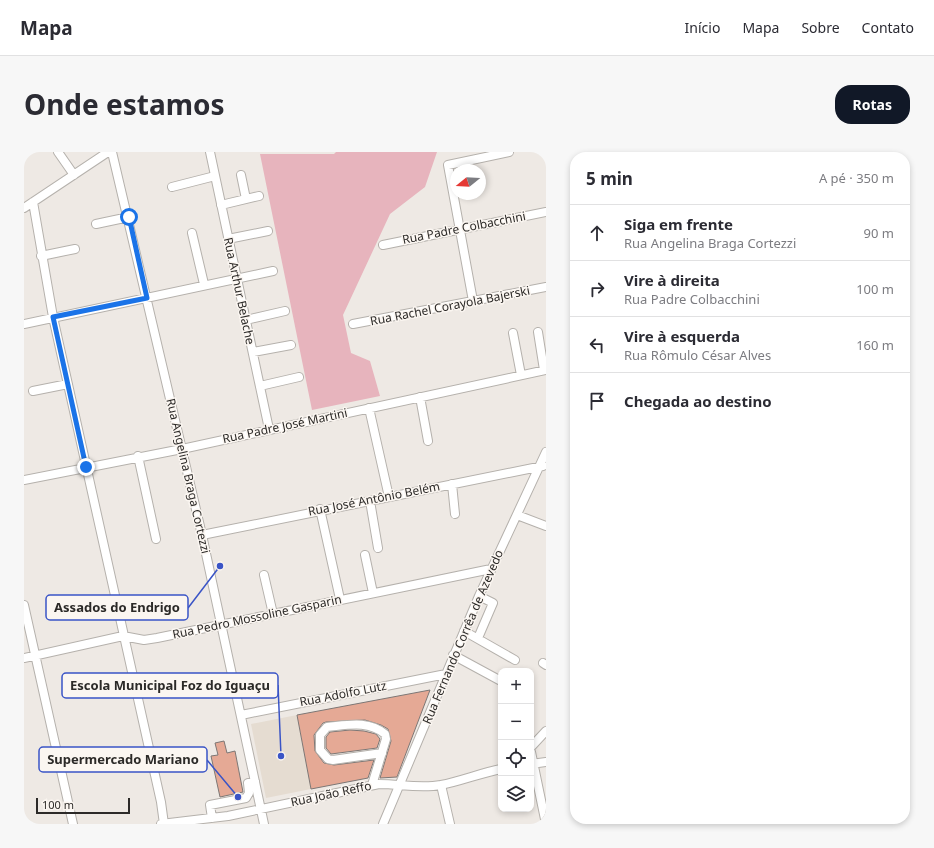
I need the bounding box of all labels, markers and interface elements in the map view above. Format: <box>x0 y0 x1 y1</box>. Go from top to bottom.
text: Mapa <box>20 15 73 41</box>
text: Início <box>685 18 720 37</box>
text: Mapa <box>742 18 779 37</box>
text: Sobre <box>801 18 840 37</box>
text: Contato <box>862 18 914 37</box>
text: Onde estamos <box>24 85 225 123</box>
button: Rotas <box>835 85 910 124</box>
north arrow <box>450 164 486 200</box>
text: 5 min <box>586 167 633 190</box>
text: A pé · 350 m <box>819 169 894 187</box>
street label: Rua Padre Colbacchini <box>401 207 527 248</box>
route start <box>120 208 138 226</box>
text: Siga em frente <box>624 214 733 234</box>
icon: ahead <box>586 222 608 244</box>
text: 90 m <box>864 224 894 242</box>
text: Rua Angelina Braga Cortezzi <box>624 234 796 252</box>
street label: Rua Arthur Belache <box>220 236 259 346</box>
text: Vire à direita <box>624 270 720 290</box>
icon: right <box>586 278 608 300</box>
text: 100 m <box>856 280 894 298</box>
street label: Rua Rachel Corayola Bajerski <box>369 282 531 329</box>
text: Rua Padre Colbacchini <box>624 290 760 308</box>
text: Vire à esquerda <box>624 326 740 346</box>
icon: left <box>586 334 608 356</box>
text: 160 m <box>856 336 894 354</box>
text: Rua Rômulo César Alves <box>624 346 771 364</box>
icon: arrive <box>586 390 608 412</box>
text: Chegada ao destino <box>624 391 772 411</box>
street label: Rua Angelina Braga Cortezzi <box>162 396 215 555</box>
street label: Rua Padre José Martini <box>221 404 349 447</box>
route end <box>77 458 95 476</box>
street label: Rua José Antônio Belém <box>306 477 441 520</box>
street label: Rua Fernando Corrêa de Azevedo <box>418 547 507 727</box>
street label: Rua Pedro Mossoline Gasparin <box>171 590 343 643</box>
callout: Assados do Endrigo <box>46 595 188 620</box>
text: Assados do Endrigo <box>54 598 180 616</box>
map controls <box>498 668 534 812</box>
button: + <box>498 668 534 704</box>
callout: Escola Municipal Foz do Iguaçu <box>62 673 278 698</box>
text: Escola Municipal Foz do Iguaçu <box>70 676 270 694</box>
street label: Rua Adolfo Lutz <box>298 677 388 710</box>
button: − <box>498 704 534 740</box>
button: locate <box>498 740 534 776</box>
callout: Supermercado Mariano <box>39 747 207 772</box>
text: Supermercado Mariano <box>47 750 199 768</box>
button: layers <box>498 776 534 812</box>
street label: Rua João Reffo <box>289 777 373 810</box>
scale bar <box>36 796 130 815</box>
text: 100 m <box>42 797 74 812</box>

